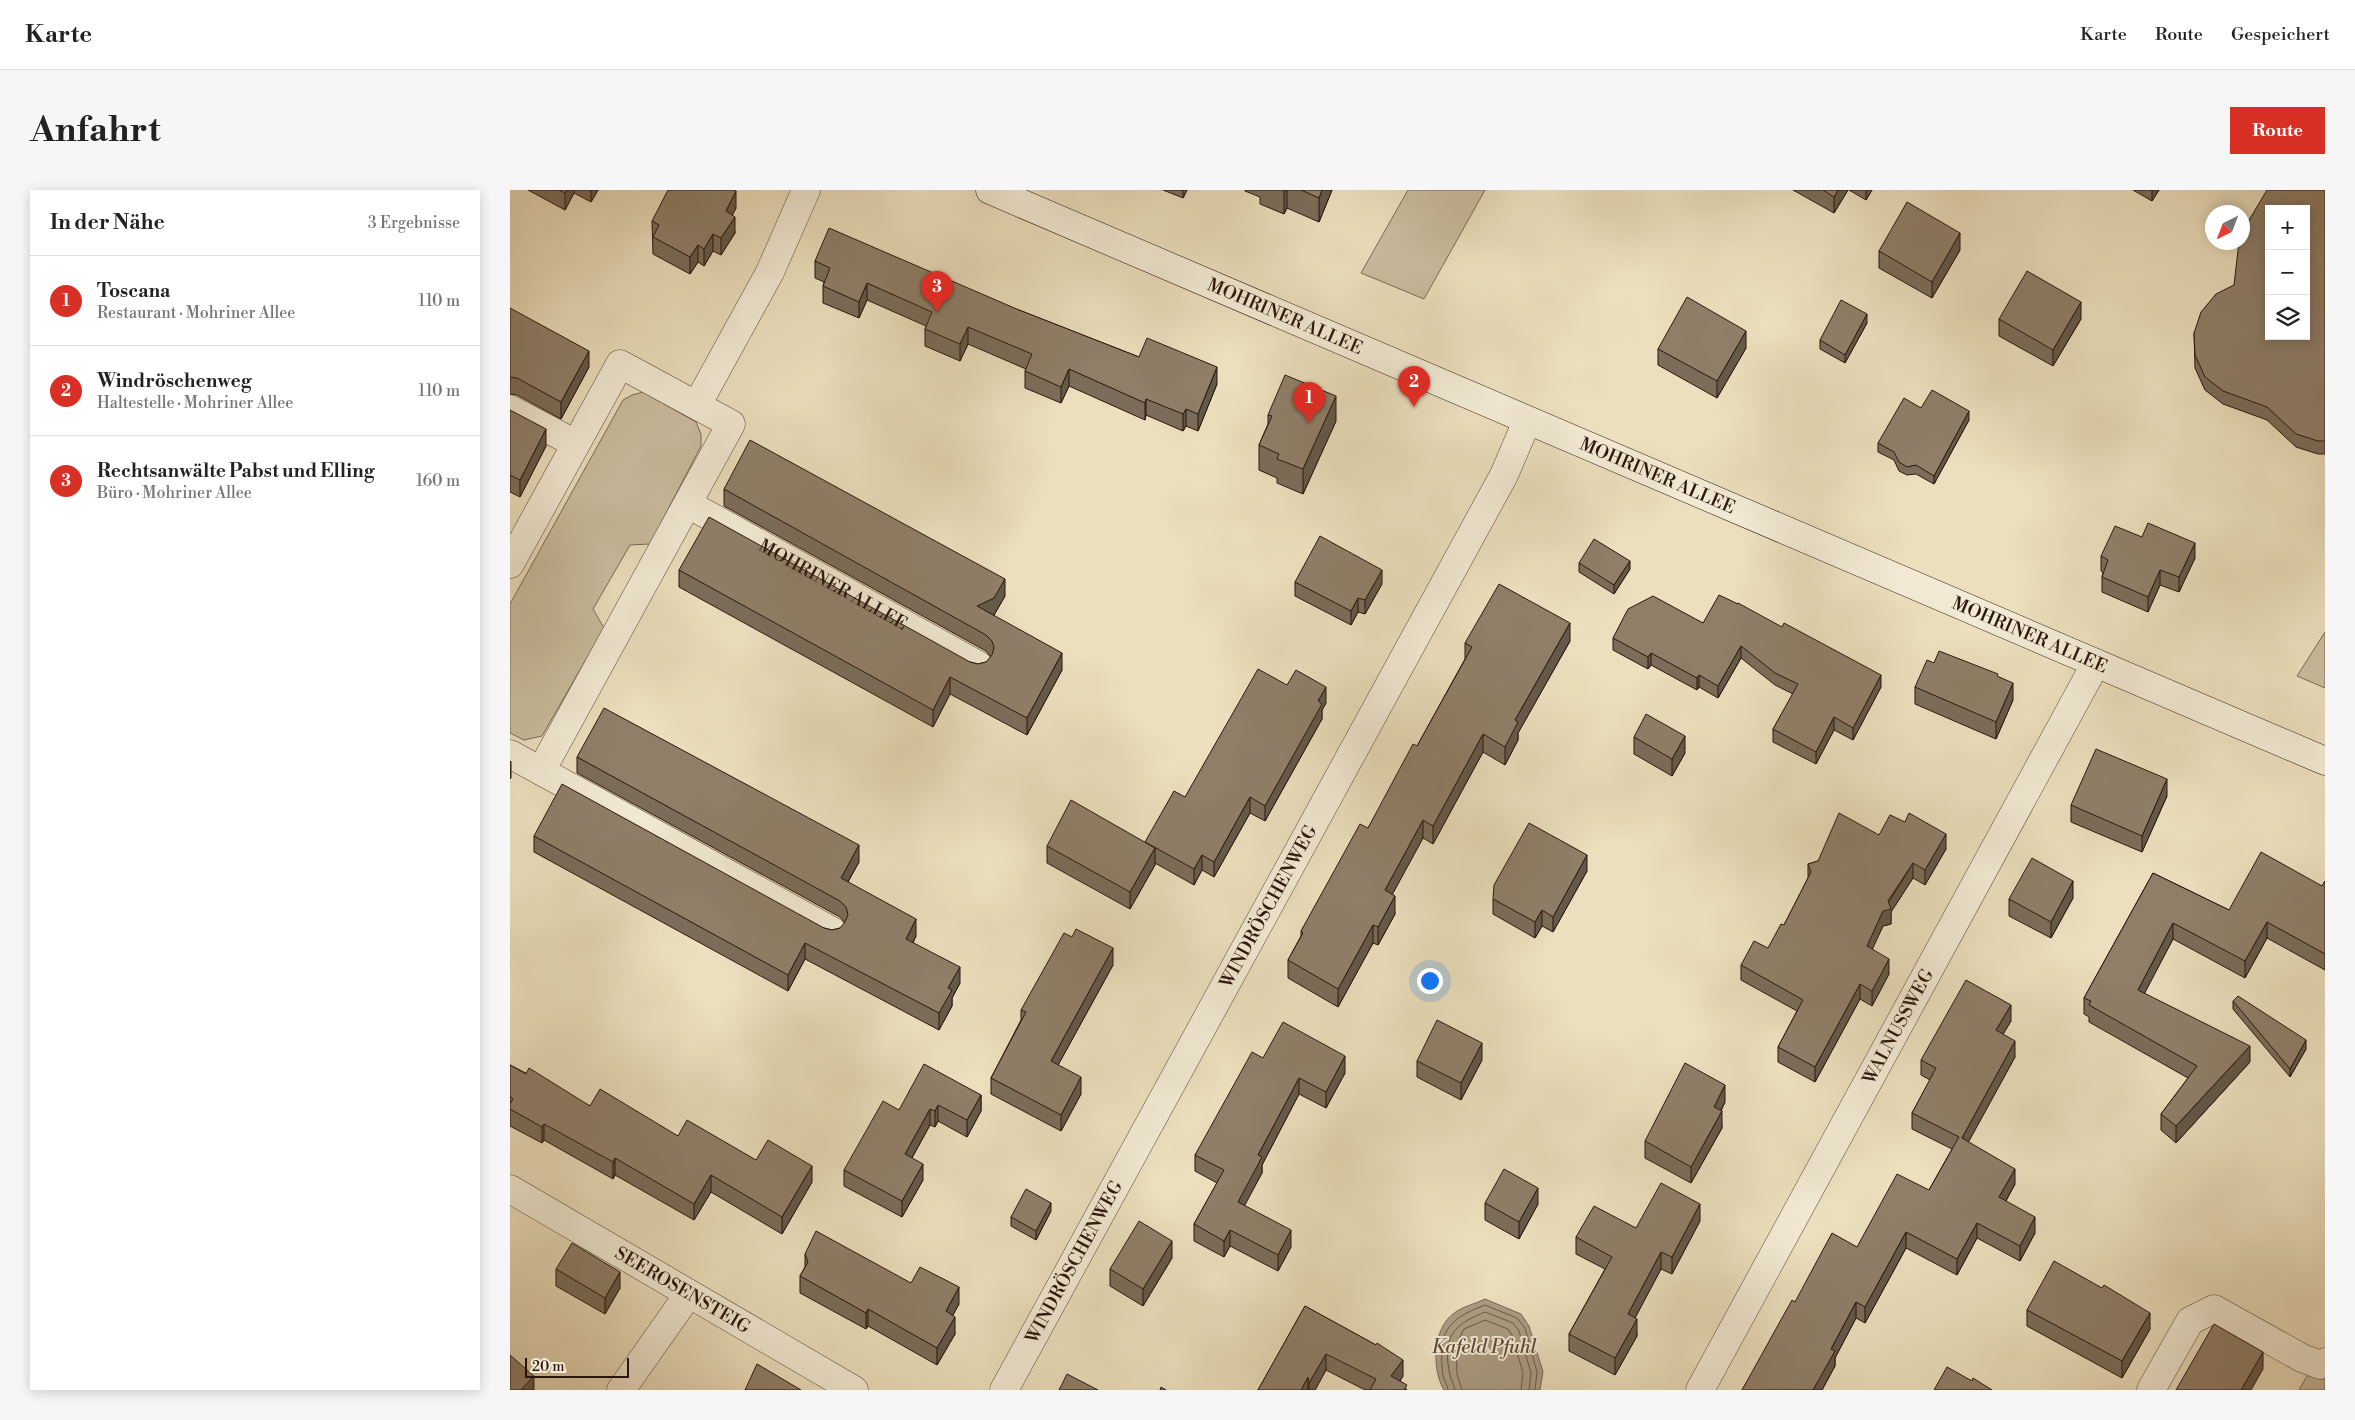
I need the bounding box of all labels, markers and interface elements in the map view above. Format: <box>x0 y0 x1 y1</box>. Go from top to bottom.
text: Karte <box>25 20 92 50</box>
text: Karte <box>2080 23 2127 46</box>
text: Route <box>2155 23 2203 46</box>
text: Gespeichert <box>2231 23 2330 46</box>
button: Route <box>2230 107 2325 154</box>
text: Anfahrt <box>30 109 161 152</box>
north arrow <box>2205 205 2250 250</box>
map controls <box>2265 205 2310 340</box>
button: + <box>2265 205 2310 250</box>
text: In der Nähe <box>50 210 165 236</box>
text: 3 Ergebnisse <box>368 213 460 233</box>
button: − <box>2265 250 2310 295</box>
pin: 3 <box>921 271 953 312</box>
street label: MOHRINER ALLEE <box>1204 273 1366 360</box>
text: Toscana <box>97 279 170 303</box>
text: 1 <box>62 291 70 311</box>
text: 110 m <box>418 291 460 311</box>
button: layers <box>2265 295 2310 340</box>
text: Restaurant · Mohriner Allee <box>97 303 295 323</box>
pin: 2 <box>1398 366 1430 407</box>
text: Windröschenweg <box>97 369 251 393</box>
text: 2 <box>61 381 71 401</box>
text: 110 m <box>418 381 460 401</box>
pin: 1 <box>1293 382 1325 423</box>
text: Haltestelle · Mohriner Allee <box>97 393 293 413</box>
street label: MOHRINER ALLEE <box>1576 432 1739 519</box>
text: Rechtsanwälte Pabst und Elling <box>97 459 375 483</box>
text: 3 <box>61 471 71 491</box>
text: 160 m <box>416 471 460 491</box>
text: Büro · Mohriner Allee <box>97 483 252 503</box>
street label: MOHRINER ALLEE <box>755 534 912 635</box>
street label: MOHRINER ALLEE <box>1949 591 2111 678</box>
street label: WINDRÖSCHENWEG <box>1214 820 1322 993</box>
street label: WALNUSSWEG <box>1857 964 1939 1089</box>
your location <box>1417 968 1443 994</box>
street label: WINDRÖSCHENWEG <box>1020 1176 1128 1348</box>
street label: SEEROSENSTEIG <box>611 1241 755 1339</box>
water label: Kafeld Pfuhl <box>1431 1335 1537 1359</box>
scale bar <box>525 1355 629 1378</box>
text: 20 m <box>532 1358 564 1376</box>

